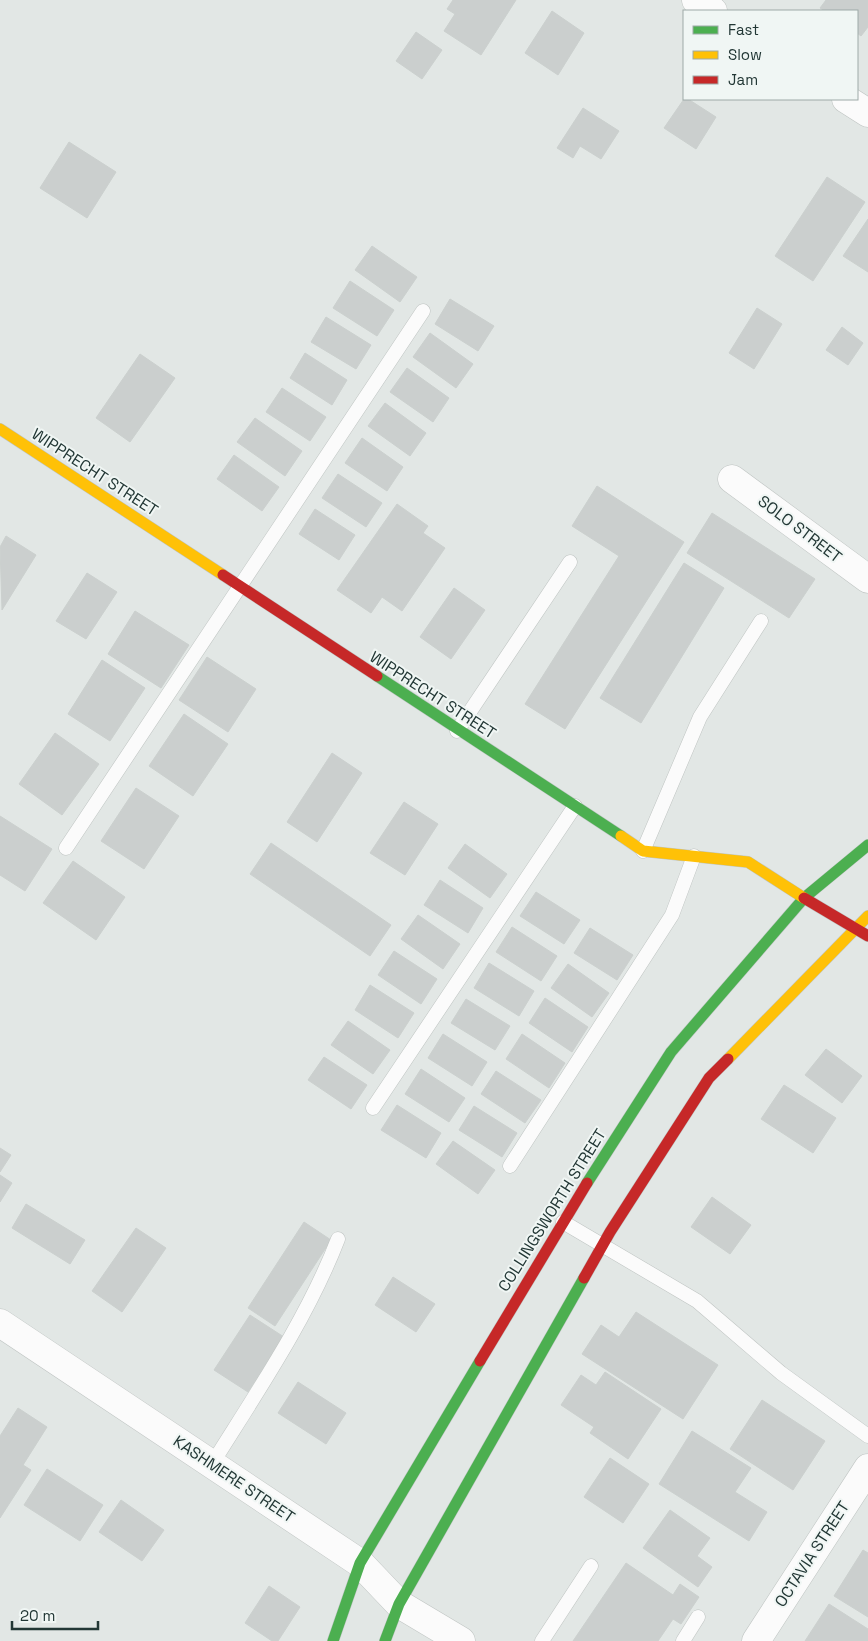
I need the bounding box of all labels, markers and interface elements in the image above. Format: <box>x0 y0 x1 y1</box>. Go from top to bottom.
legend <box>683 10 858 100</box>
text: Fast <box>728 20 759 39</box>
text: Slow <box>728 45 762 64</box>
text: Jam <box>728 70 758 89</box>
street label: WIPPRECHT STREET <box>28 423 162 521</box>
street label: SOLO STREET <box>754 491 846 567</box>
street label: WIPPRECHT STREET <box>366 646 500 744</box>
street label: COLLINGSWORTH STREET <box>493 1125 611 1295</box>
street label: KASHMERE STREET <box>169 1430 299 1528</box>
street label: OCTAVIA STREET <box>770 1497 854 1611</box>
scale bar <box>12 1598 99 1630</box>
text: 20 m <box>20 1606 55 1625</box>

